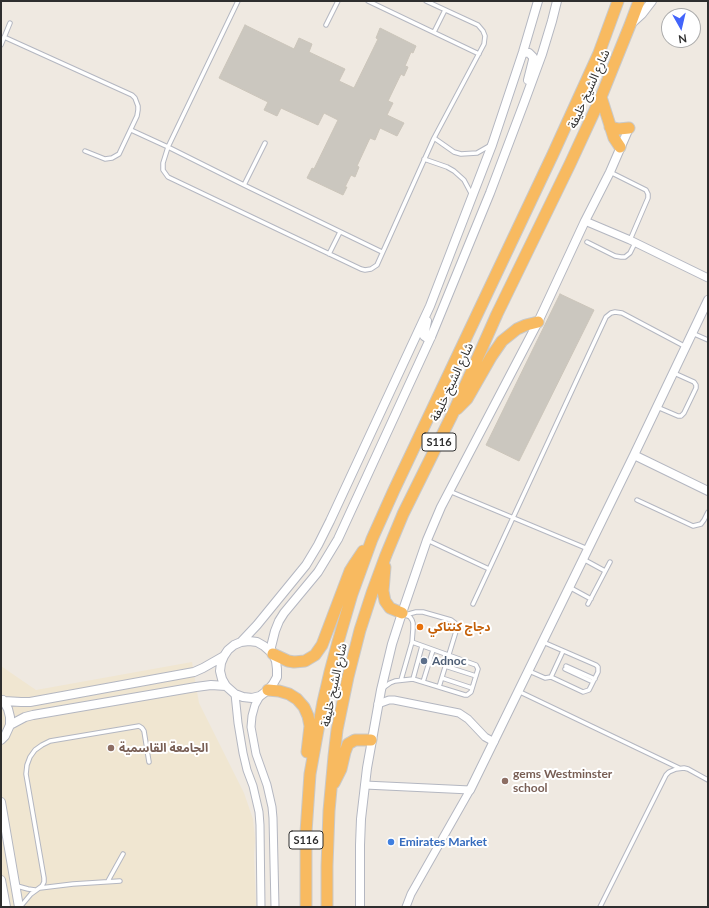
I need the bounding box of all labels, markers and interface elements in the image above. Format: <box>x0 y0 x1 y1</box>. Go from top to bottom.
north arrow <box>661 8 701 48</box>
text: N <box>678 32 688 46</box>
street label: شارع الشيخ خليفة <box>565 47 613 131</box>
street label: شارع الشيخ خليفة <box>428 340 476 424</box>
road number: S116 <box>422 433 456 451</box>
place label: دجاج كنتاكي <box>428 620 491 634</box>
marker: دجاج كنتاكي <box>415 622 425 632</box>
street label: شارع الشيخ خليفة <box>318 642 350 728</box>
place label: Adnoc <box>432 654 466 668</box>
marker: Adnoc <box>419 656 429 666</box>
place label: الجامعة القاسمية <box>119 741 208 755</box>
marker: الجامعة القاسمية <box>106 743 116 753</box>
place label: gems Westminster school <box>513 767 612 795</box>
marker: gems Westminster school <box>500 776 510 786</box>
road number: S116 <box>289 831 323 849</box>
place label: Emirates Market <box>399 835 487 849</box>
marker: Emirates Market <box>386 837 396 847</box>

